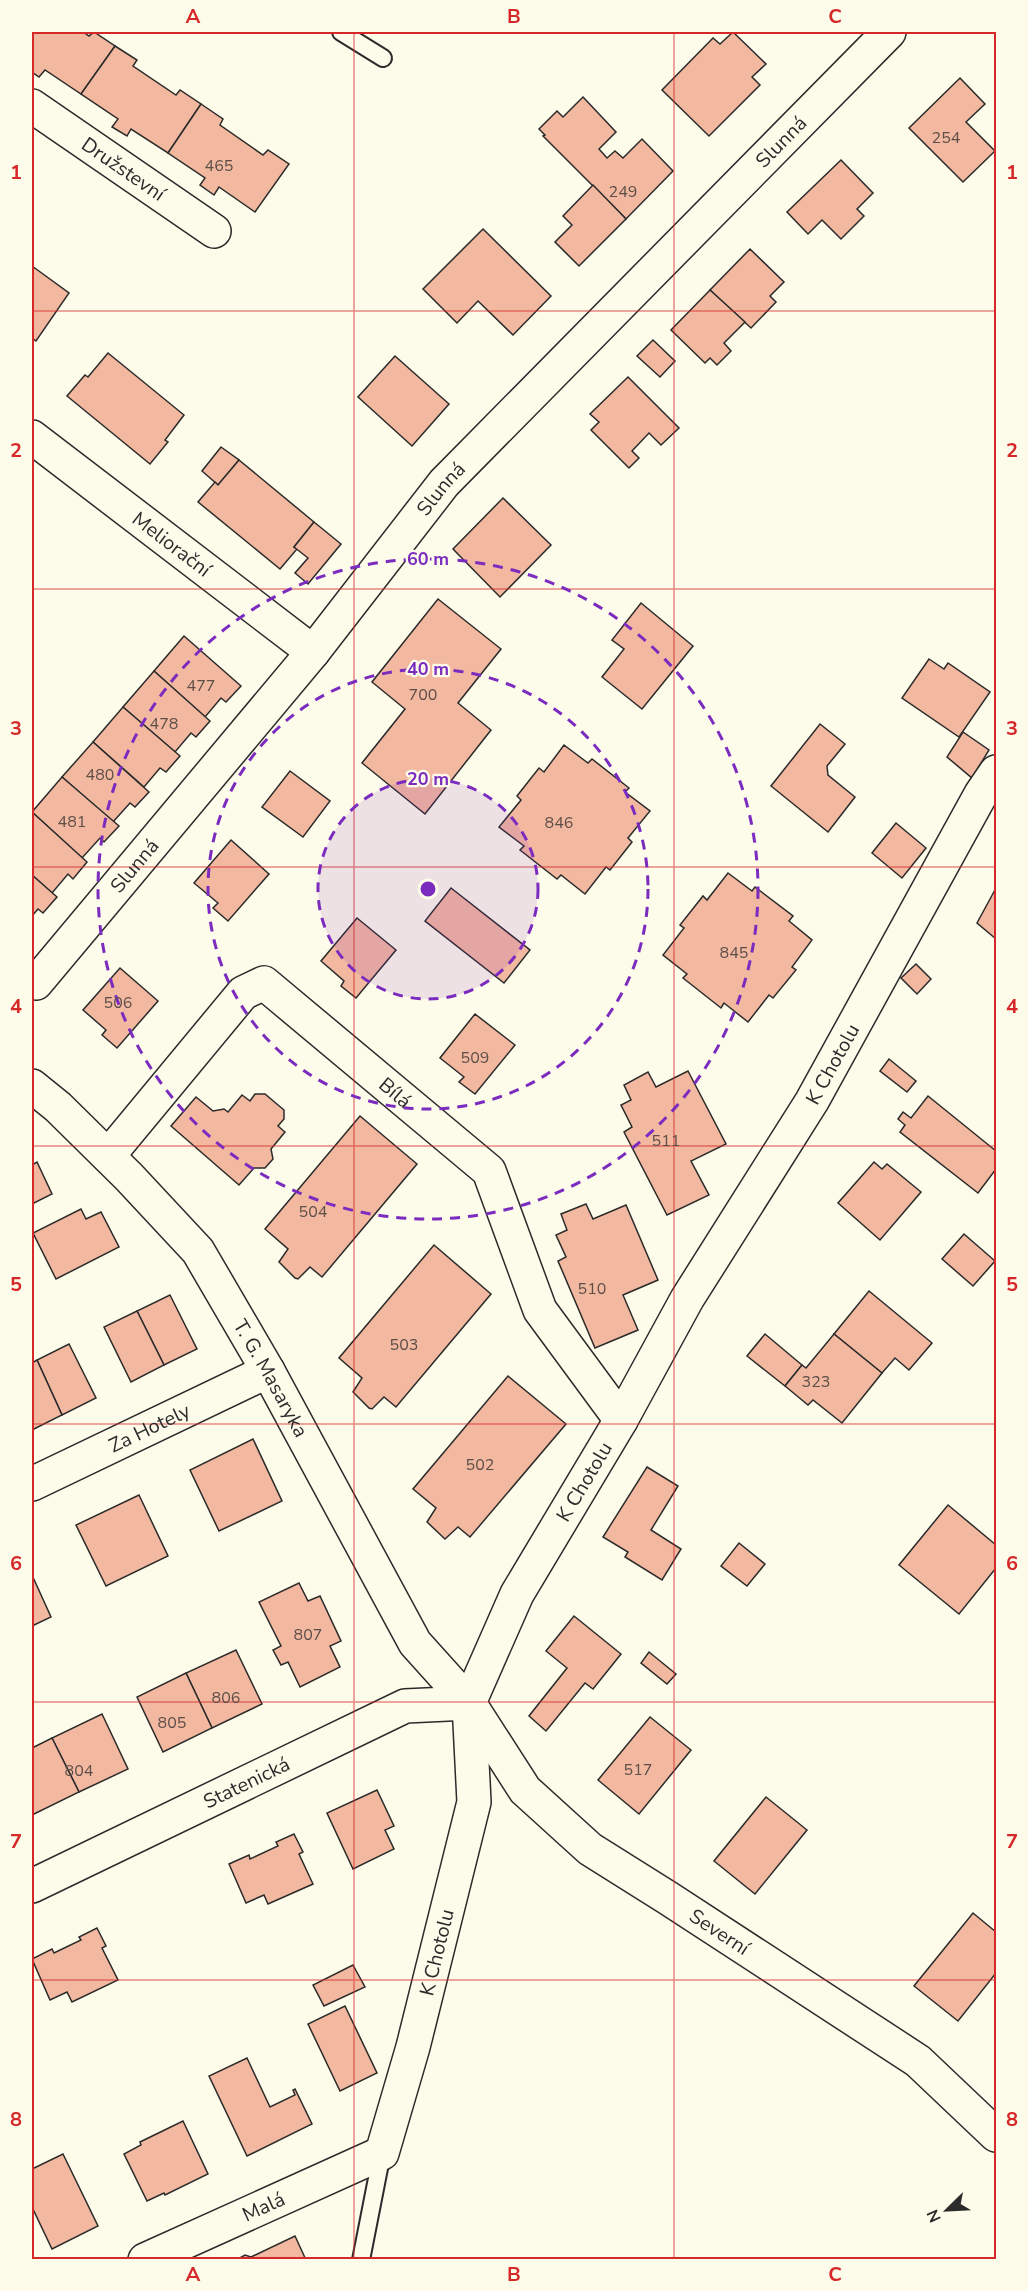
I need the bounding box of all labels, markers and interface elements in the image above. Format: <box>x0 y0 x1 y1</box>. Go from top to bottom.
text: A <box>186 3 201 30</box>
text: B <box>507 3 521 30</box>
text: C <box>828 3 842 30</box>
street label: Slunná <box>750 110 813 174</box>
house number: 254 <box>932 127 961 149</box>
street label: Družstevní <box>76 131 171 208</box>
house number: 465 <box>205 155 233 177</box>
text: 1 <box>10 159 22 186</box>
text: 1 <box>1006 159 1018 186</box>
house number: 249 <box>609 181 637 203</box>
text: 2 <box>10 437 22 464</box>
text: 2 <box>1006 437 1018 464</box>
street label: Slunná <box>411 456 472 521</box>
street label: Meliorační <box>127 506 217 584</box>
text: 60 m <box>407 547 449 571</box>
text: 40 m <box>407 657 449 681</box>
house number: 477 <box>187 675 215 697</box>
house number: 700 <box>409 684 437 706</box>
house number: 478 <box>150 713 178 735</box>
text: 3 <box>10 715 22 742</box>
text: 3 <box>1006 715 1018 742</box>
house number: 480 <box>86 764 114 786</box>
text: 20 m <box>407 767 449 791</box>
house number: 481 <box>58 811 86 833</box>
house number: 846 <box>545 812 573 834</box>
street label: Slunná <box>104 833 165 899</box>
centre of rings <box>418 879 438 899</box>
house number: 845 <box>720 942 748 964</box>
house number: 506 <box>104 992 132 1014</box>
text: 4 <box>10 993 22 1020</box>
text: 4 <box>1006 993 1018 1020</box>
street label: K Chotolu <box>800 1019 866 1110</box>
house number: 509 <box>461 1047 489 1069</box>
street label: Bílá <box>373 1072 417 1115</box>
house number: 511 <box>652 1130 680 1152</box>
house number: 504 <box>299 1201 328 1223</box>
text: 5 <box>10 1271 22 1298</box>
text: 5 <box>1006 1271 1018 1298</box>
house number: 510 <box>578 1278 606 1300</box>
street label: T. G. Masaryka <box>227 1314 314 1442</box>
house number: 503 <box>390 1334 418 1356</box>
house number: 323 <box>802 1371 830 1393</box>
street label: Za Hotely <box>104 1397 195 1459</box>
street label: K Chotolu <box>550 1437 619 1527</box>
house number: 502 <box>466 1454 494 1476</box>
text: 6 <box>10 1550 22 1577</box>
text: 6 <box>1006 1550 1018 1577</box>
house number: 807 <box>294 1624 322 1646</box>
house number: 806 <box>212 1687 240 1709</box>
house number: 805 <box>158 1712 186 1734</box>
street label: Statenická <box>199 1751 294 1815</box>
house number: 517 <box>624 1759 652 1781</box>
house number: 804 <box>65 1760 94 1782</box>
text: 7 <box>10 1828 22 1855</box>
text: 7 <box>1006 1828 1018 1855</box>
street label: Severní <box>684 1902 756 1962</box>
street label: K Chotolu <box>413 1906 461 1999</box>
text: 8 <box>10 2106 22 2133</box>
text: 8 <box>1006 2106 1018 2133</box>
north arrow <box>917 2180 977 2240</box>
street label: Malá <box>238 2186 289 2228</box>
text: N <box>922 2206 947 2226</box>
text: A <box>186 2261 201 2288</box>
text: B <box>507 2261 521 2288</box>
text: C <box>828 2261 842 2288</box>

